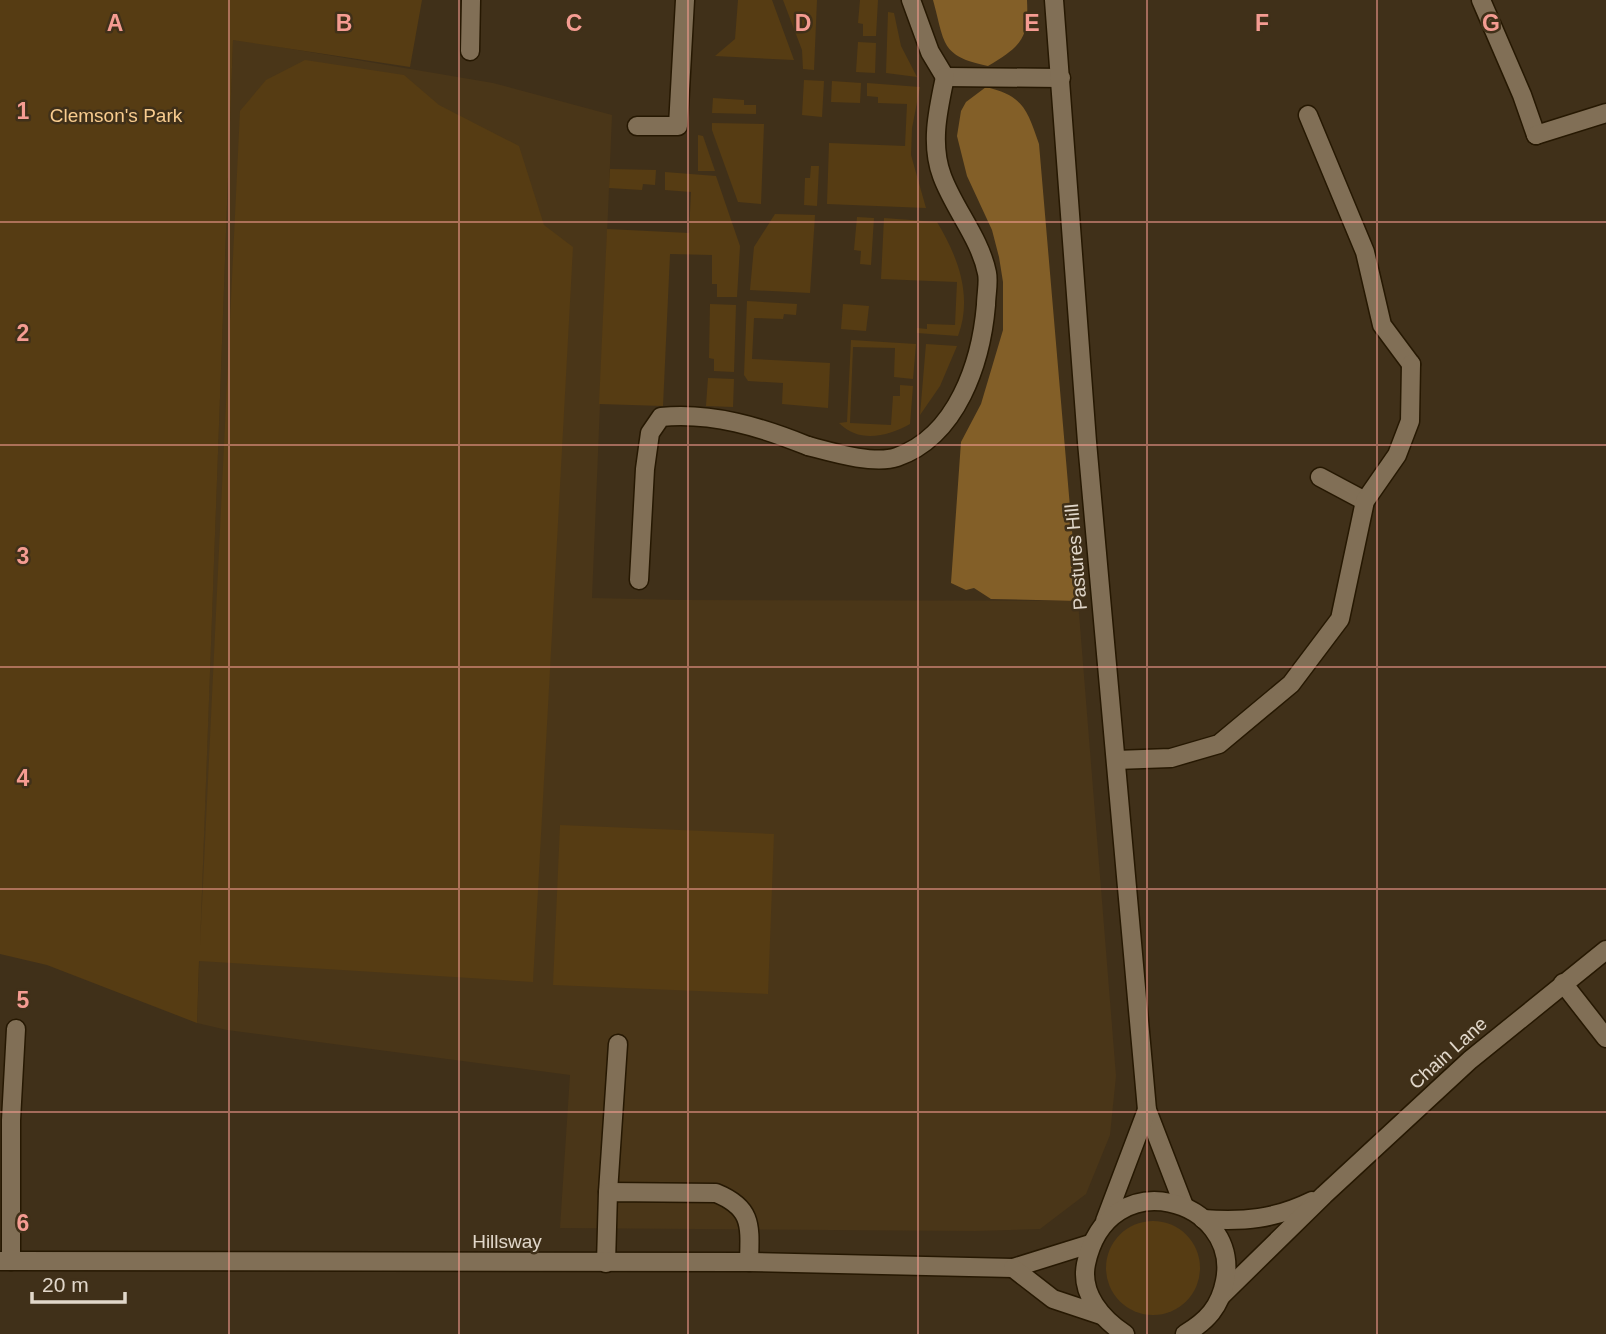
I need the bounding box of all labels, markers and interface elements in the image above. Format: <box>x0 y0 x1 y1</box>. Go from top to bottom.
text: A <box>107 10 123 36</box>
text: B <box>336 10 352 36</box>
text: C <box>566 10 582 36</box>
text: D <box>795 10 811 36</box>
text: E <box>1024 10 1040 36</box>
text: F <box>1255 10 1269 36</box>
text: G <box>1482 10 1500 36</box>
text: 1 <box>17 98 30 124</box>
park label: Clemson's Park <box>50 105 183 126</box>
text: 2 <box>17 320 29 346</box>
street label: Pastures Hill <box>1061 503 1091 611</box>
text: 3 <box>17 543 29 569</box>
text: 4 <box>17 765 30 791</box>
text: 5 <box>17 987 30 1013</box>
street label: Chain Lane <box>1405 1013 1491 1093</box>
text: 6 <box>17 1210 29 1236</box>
street label: Hillsway <box>472 1231 542 1252</box>
scale bar <box>32 1260 124 1304</box>
text: 20 m <box>42 1273 89 1296</box>

